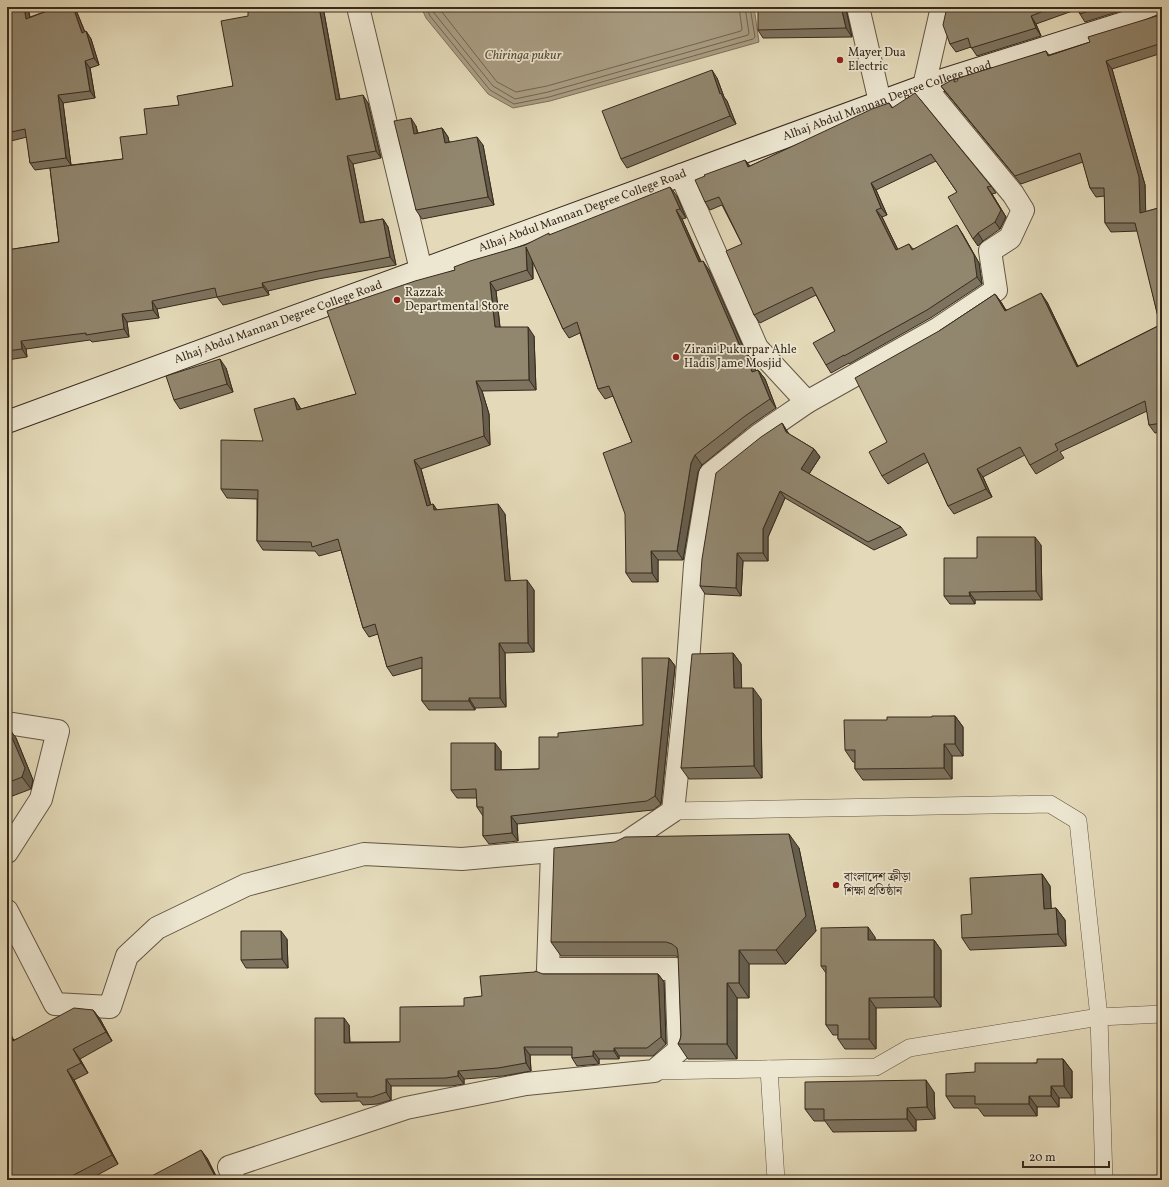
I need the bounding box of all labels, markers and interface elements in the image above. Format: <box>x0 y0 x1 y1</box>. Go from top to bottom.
place label: Mayer Dua Electric <box>848 45 906 75</box>
water label: Chiringa pukur <box>484 47 562 65</box>
marker: Mayer Dua Electric <box>835 55 845 65</box>
street label: Alhaj Abdul Mannan Degree College Road <box>781 57 994 145</box>
street label: Alhaj Abdul Mannan Degree College Road <box>476 166 689 257</box>
street label: Alhaj Abdul Mannan Degree College Road <box>172 277 385 368</box>
place label: Razzak Departmental Store <box>405 285 509 315</box>
marker: Razzak Departmental Store <box>392 295 402 305</box>
place label: Zirani Pukurpar Ahle Hadis Jame Mosjid <box>684 342 797 372</box>
marker: Zirani Pukurpar Ahle Hadis Jame Mosjid <box>671 352 681 362</box>
place label: বাংলাদেশ ক্রীড়া শিক্ষা প্রতিষ্ঠান <box>843 869 911 900</box>
marker: বাংলাদেশ ক্রীড়া শিক্ষা প্রতিষ্ঠান <box>831 880 841 890</box>
scale bar <box>1023 1143 1109 1169</box>
text: 20 m <box>1029 1150 1056 1166</box>

